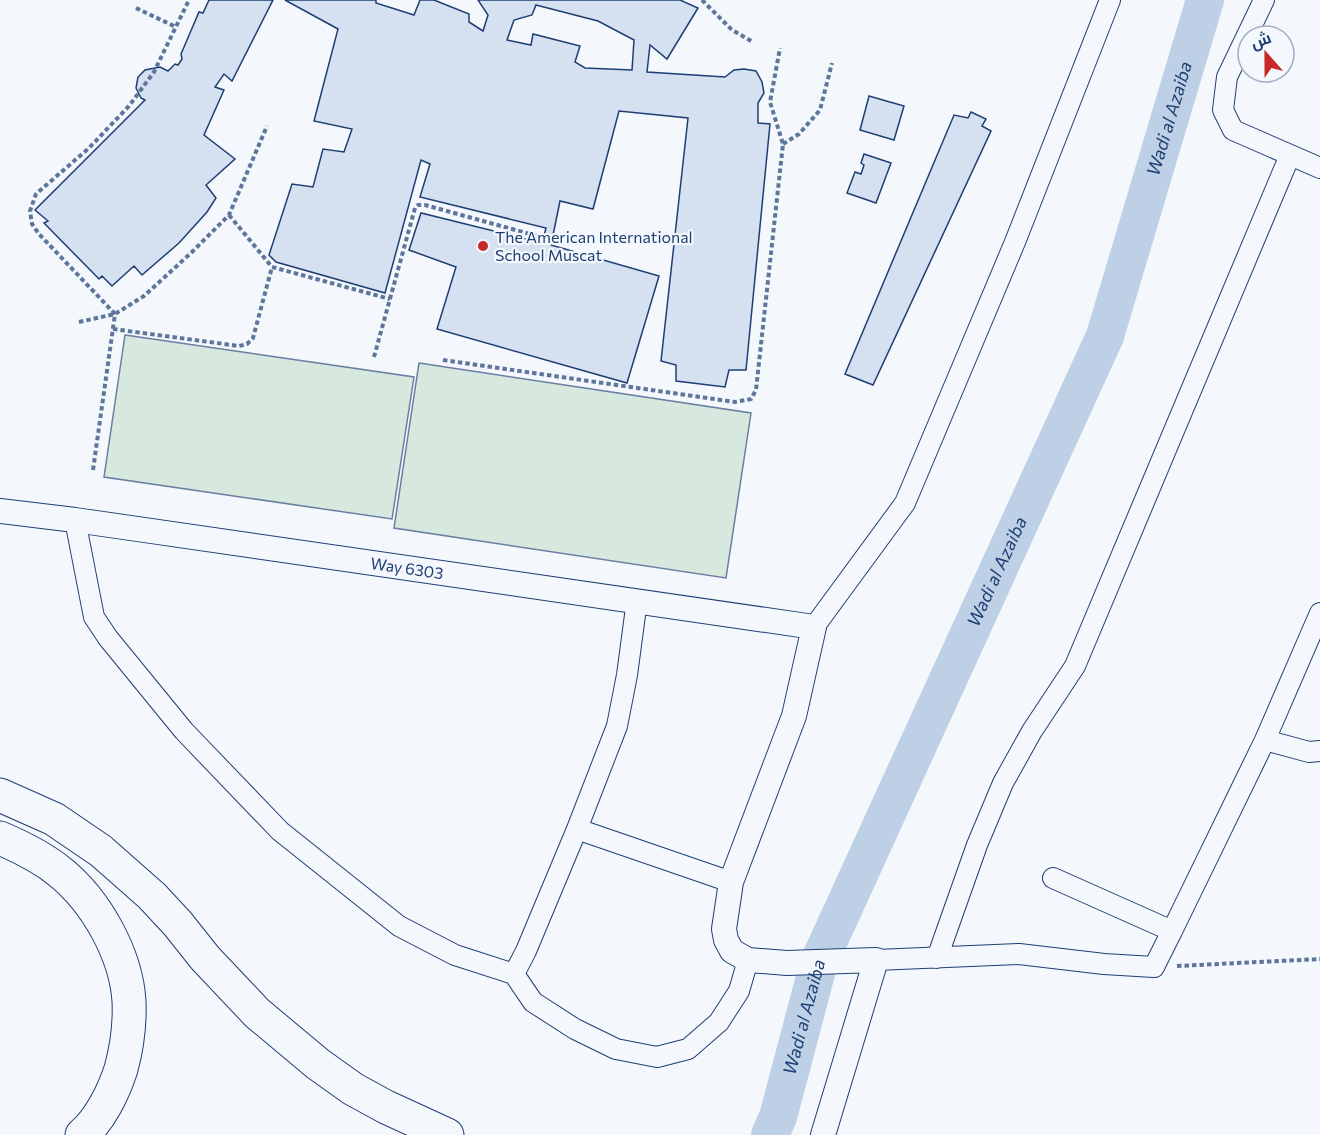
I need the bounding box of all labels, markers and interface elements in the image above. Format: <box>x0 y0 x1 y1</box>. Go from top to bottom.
north arrow <box>1236 24 1296 84</box>
text: ش <box>1247 27 1274 53</box>
water label: Wadi al Azaiba <box>1141 59 1196 178</box>
place label: The American International School Muscat <box>495 227 693 264</box>
marker: The American International School Muscat <box>476 239 490 253</box>
water label: Wadi al Azaiba <box>962 513 1031 630</box>
street label: Way 6303 <box>369 553 445 582</box>
water label: Wadi al Azaiba <box>778 957 829 1077</box>

